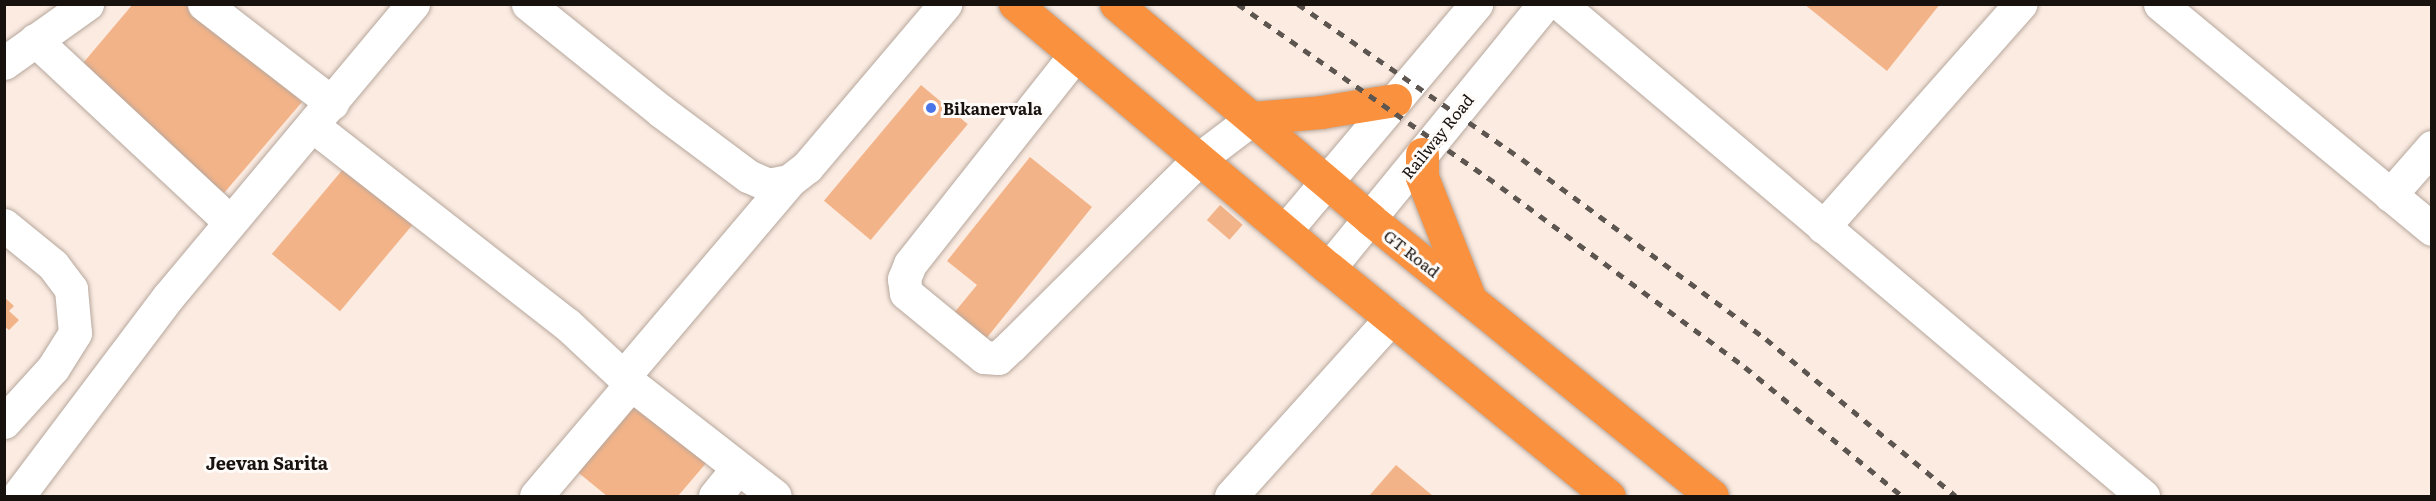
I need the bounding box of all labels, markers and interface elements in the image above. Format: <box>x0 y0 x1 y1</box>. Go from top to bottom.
street label: Railway Road <box>1397 90 1477 182</box>
place label: Bikanervala <box>943 98 1042 118</box>
marker: Bikanervala <box>924 101 938 115</box>
street label: GT Road <box>1380 225 1444 281</box>
district label: Jeevan Sarita <box>206 452 328 474</box>

